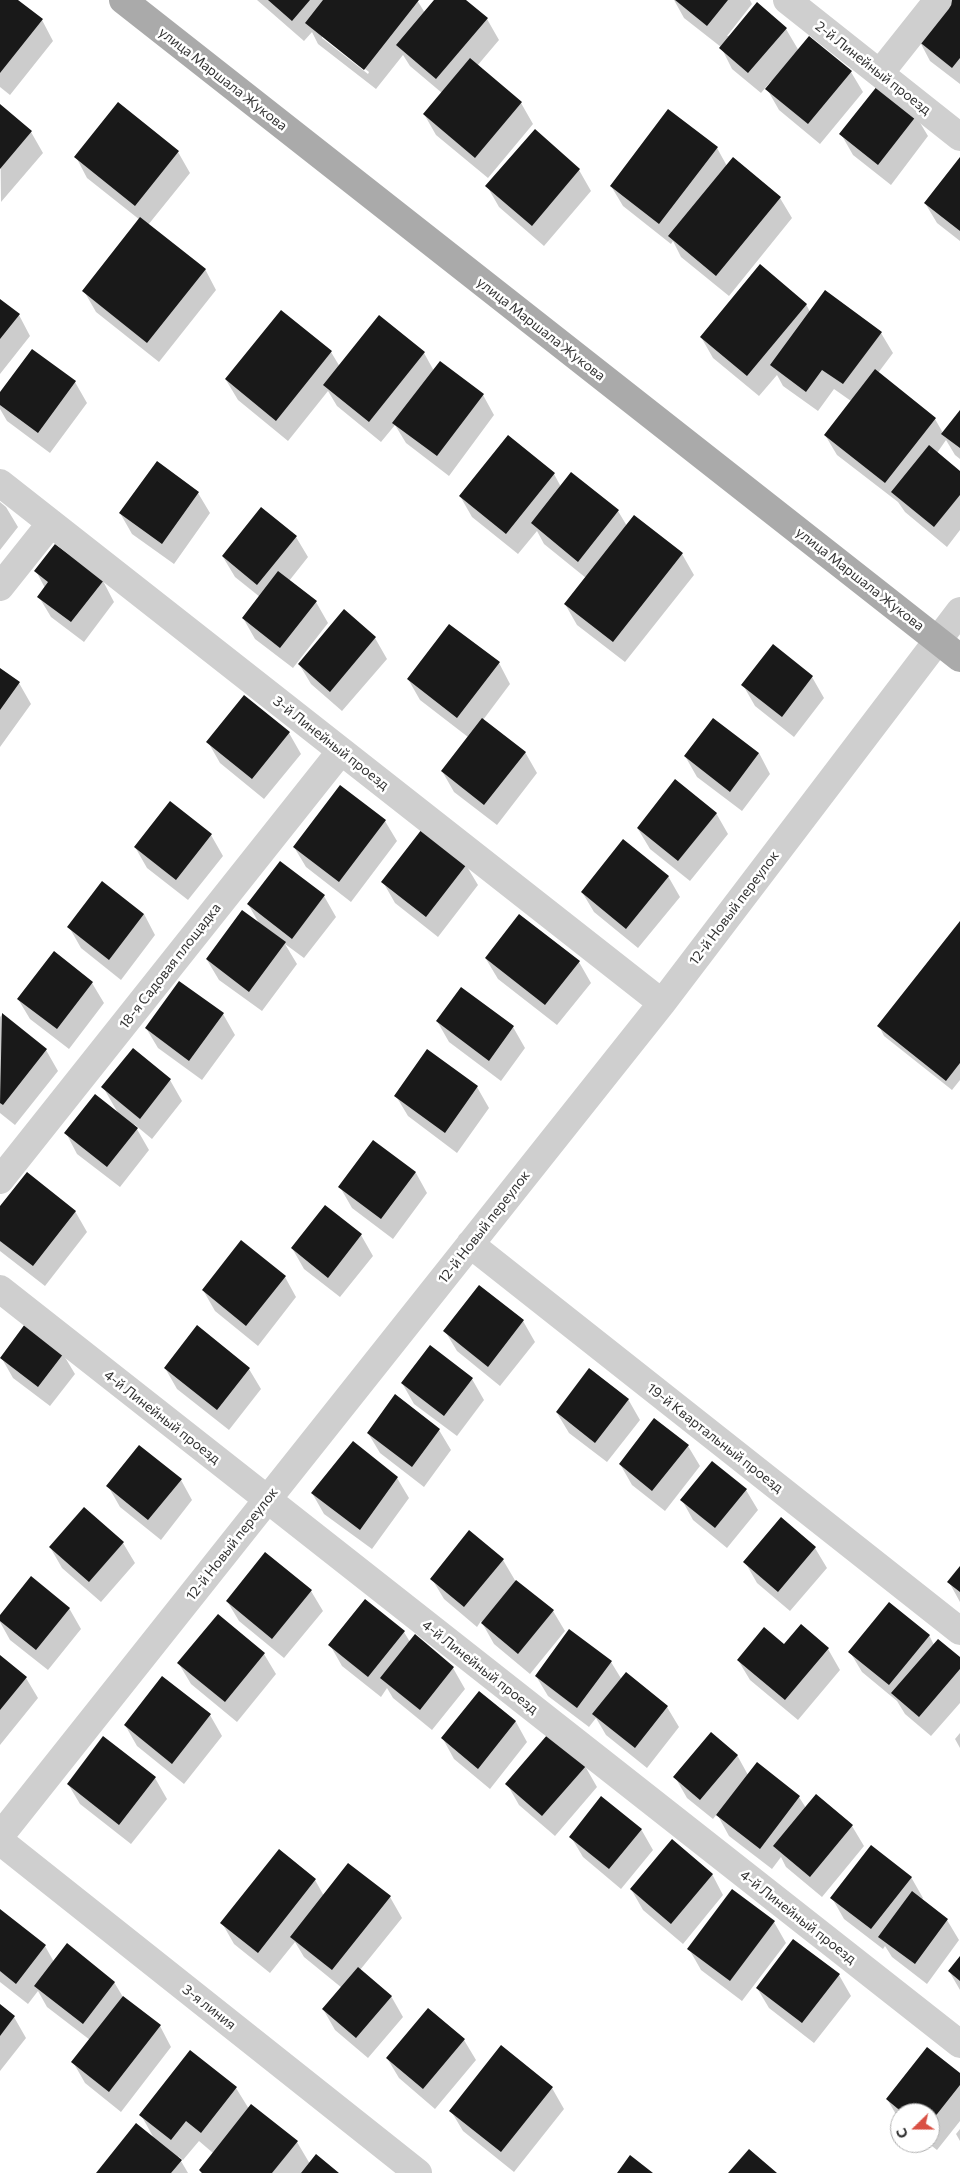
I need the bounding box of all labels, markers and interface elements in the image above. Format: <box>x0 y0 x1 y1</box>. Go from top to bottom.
street label: 2-й Линейный проезд <box>812 18 934 118</box>
street label: улица Маршала Жукова <box>156 24 290 134</box>
street label: улица Маршала Жукова <box>474 274 608 384</box>
street label: улица Маршала Жукова <box>793 524 927 634</box>
street label: 3-й Линейный проезд <box>270 693 392 793</box>
street label: 12-й Новый переулок <box>685 847 783 969</box>
street label: 18-я Садовая площадка <box>116 900 224 1032</box>
street label: 12-й Новый переулок <box>435 1167 533 1287</box>
street label: 4-й Линейный проезд <box>101 1366 223 1468</box>
street label: 19-й Квартальный проезд <box>644 1380 786 1496</box>
street label: 12-й Новый переулок <box>183 1484 281 1604</box>
street label: 4-й Линейный проезд <box>419 1616 541 1718</box>
street label: 4-й Линейный проезд <box>737 1866 859 1968</box>
street label: 3-я линия <box>179 1981 239 2033</box>
north arrow <box>890 2103 940 2153</box>
text: С <box>892 2126 911 2141</box>

